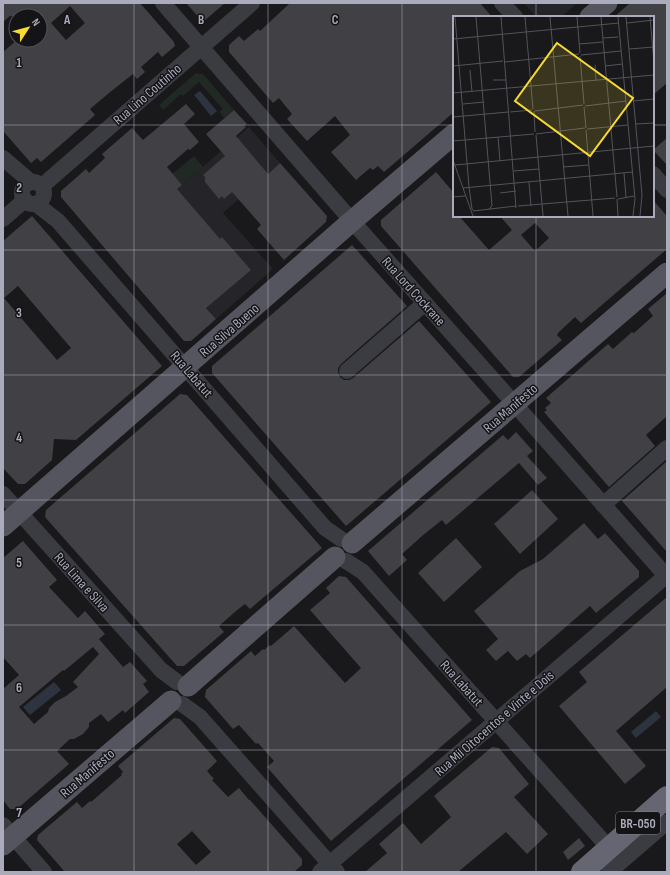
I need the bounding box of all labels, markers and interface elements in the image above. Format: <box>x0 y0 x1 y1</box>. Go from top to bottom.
north arrow <box>8 8 48 48</box>
text: A <box>63 12 71 28</box>
text: B <box>198 12 204 28</box>
text: C <box>332 12 339 28</box>
text: N <box>29 16 43 29</box>
inset map <box>453 16 654 217</box>
text: 1 <box>16 55 22 71</box>
street label: Rua Lino Coutinho <box>110 60 185 129</box>
text: 2 <box>16 180 22 196</box>
street label: Rua Lord Cockrane <box>378 253 449 329</box>
street label: Rua Silva Bueno <box>196 300 263 361</box>
text: 3 <box>16 305 22 321</box>
street label: Rua Labatut <box>167 348 216 401</box>
street label: Rua Manifesto <box>480 380 541 437</box>
text: 4 <box>16 430 22 446</box>
street label: Rua Lima e Silva <box>51 549 113 616</box>
text: 5 <box>16 555 22 571</box>
street label: Rua Labatut <box>437 657 487 710</box>
street label: Rua Mil Oitocentos e Vinte e Dois <box>431 667 558 780</box>
text: 6 <box>16 680 22 696</box>
street label: Rua Manifesto <box>57 745 118 802</box>
text: 7 <box>16 805 22 821</box>
road number: BR-050 <box>616 812 660 834</box>

